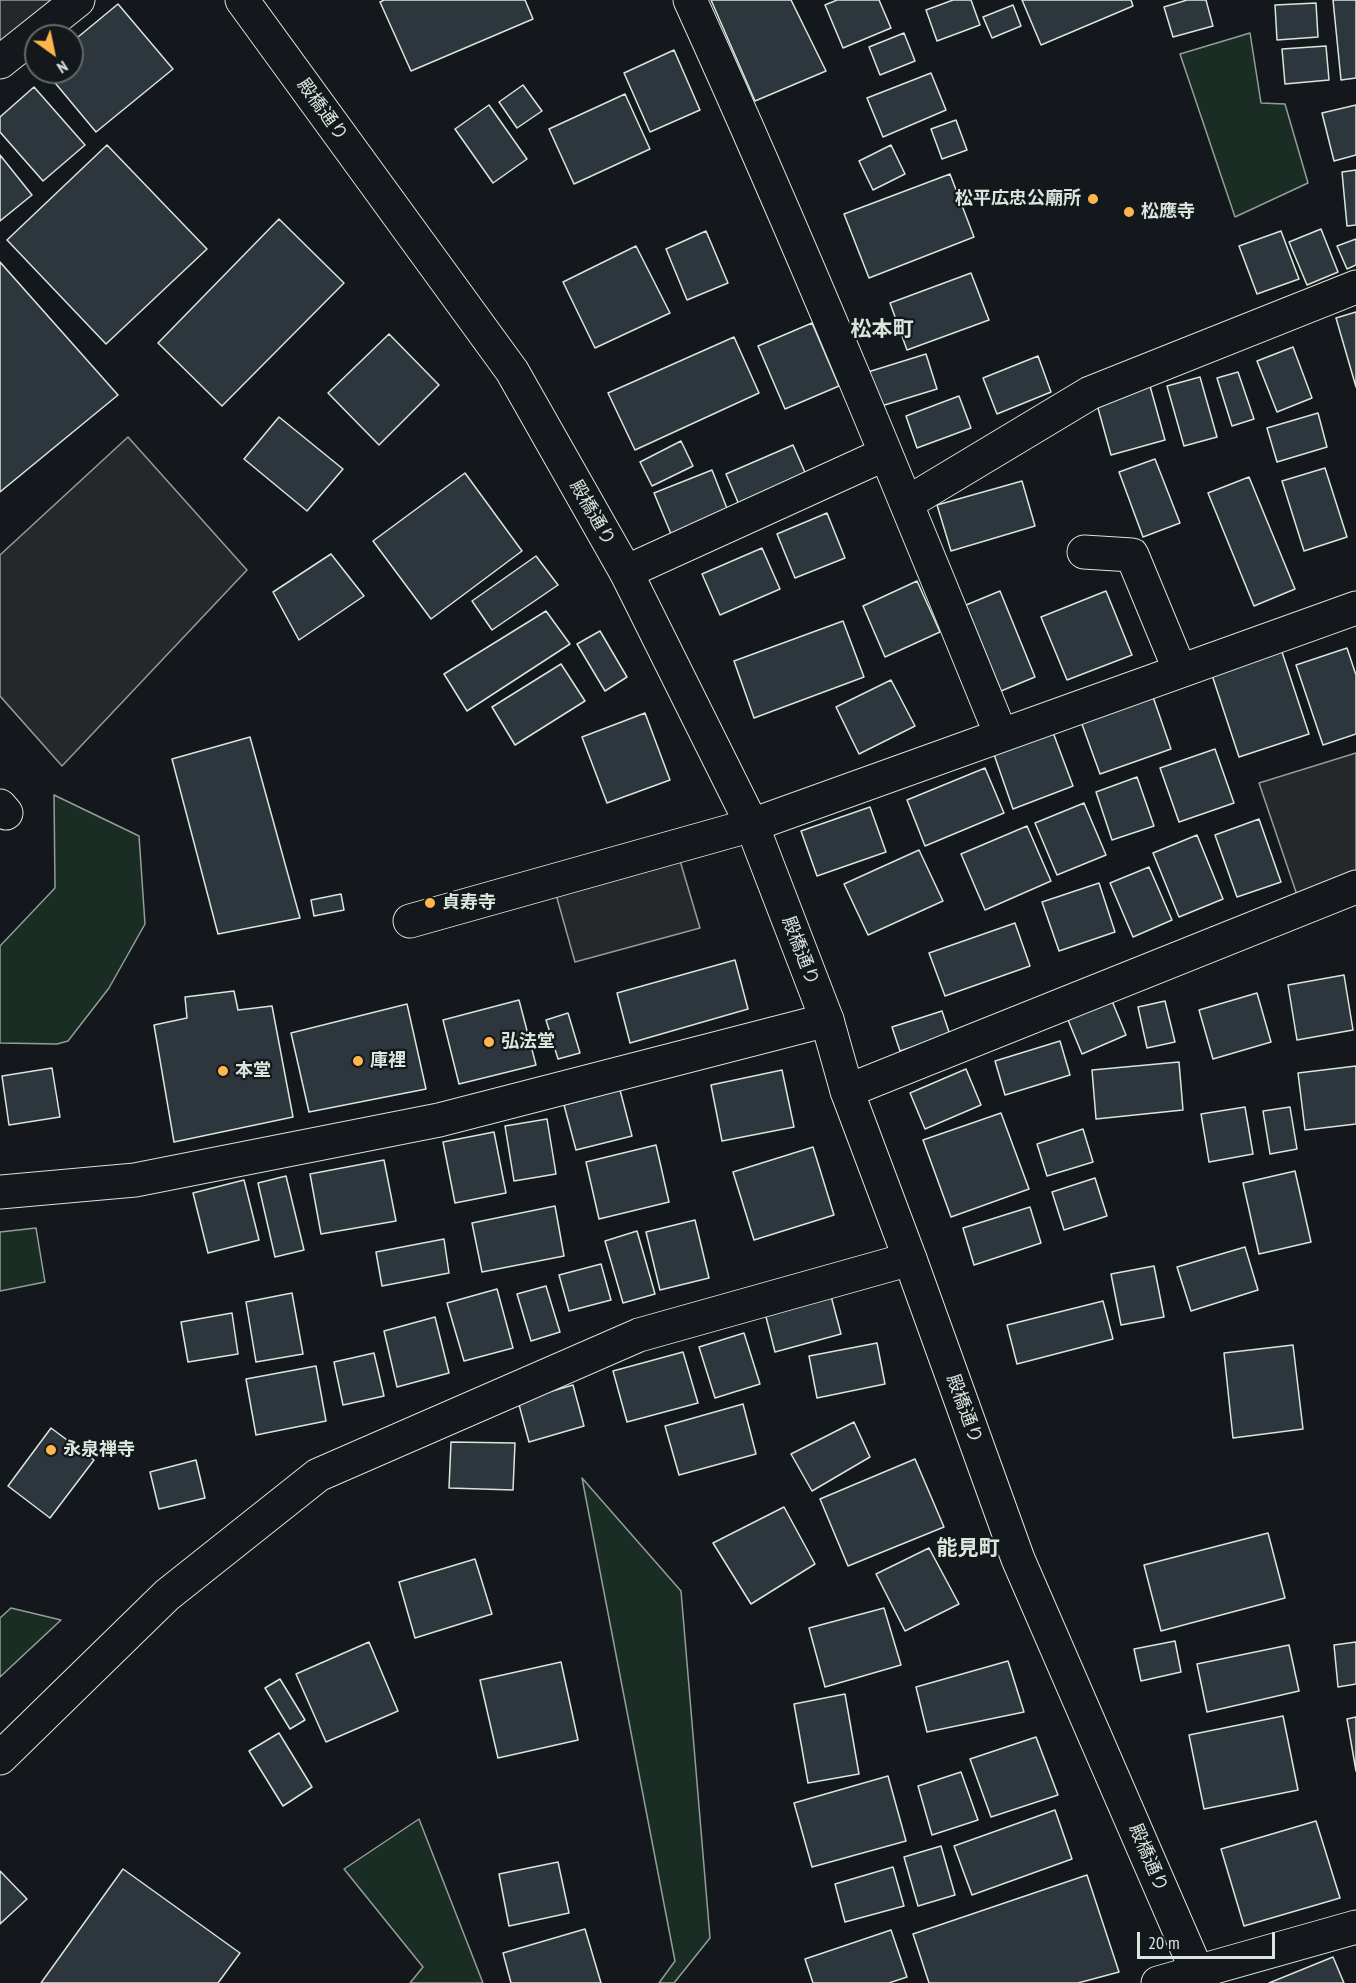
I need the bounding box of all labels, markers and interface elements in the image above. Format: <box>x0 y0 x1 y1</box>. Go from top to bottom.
north arrow <box>24 24 84 84</box>
text: N <box>54 57 72 78</box>
street label: 殿橋通り <box>292 75 352 145</box>
place label: 松平広忠公廟所 <box>955 188 1081 210</box>
marker: 松平広忠公廟所 <box>1086 192 1100 206</box>
place label: 松應寺 <box>1141 201 1195 223</box>
marker: 松應寺 <box>1122 205 1136 219</box>
district label: 松本町 <box>851 317 913 343</box>
street label: 殿橋通り <box>565 476 619 550</box>
place label: 貞寿寺 <box>442 892 496 914</box>
marker: 貞寿寺 <box>423 896 437 910</box>
street label: 殿橋通り <box>777 914 823 988</box>
place label: 弘法堂 <box>501 1031 555 1053</box>
marker: 弘法堂 <box>482 1035 496 1049</box>
place label: 庫裡 <box>370 1050 406 1072</box>
marker: 庫裡 <box>351 1054 365 1068</box>
place label: 本堂 <box>235 1060 271 1082</box>
marker: 本堂 <box>216 1064 230 1078</box>
street label: 殿橋通り <box>942 1371 986 1447</box>
place label: 永泉禅寺 <box>63 1439 135 1461</box>
marker: 永泉禅寺 <box>44 1443 58 1457</box>
district label: 能見町 <box>937 1536 999 1562</box>
street label: 殿橋通り <box>1124 1821 1172 1895</box>
scale bar <box>1140 1920 1278 1958</box>
text: 20 m <box>1148 1931 1180 1954</box>

